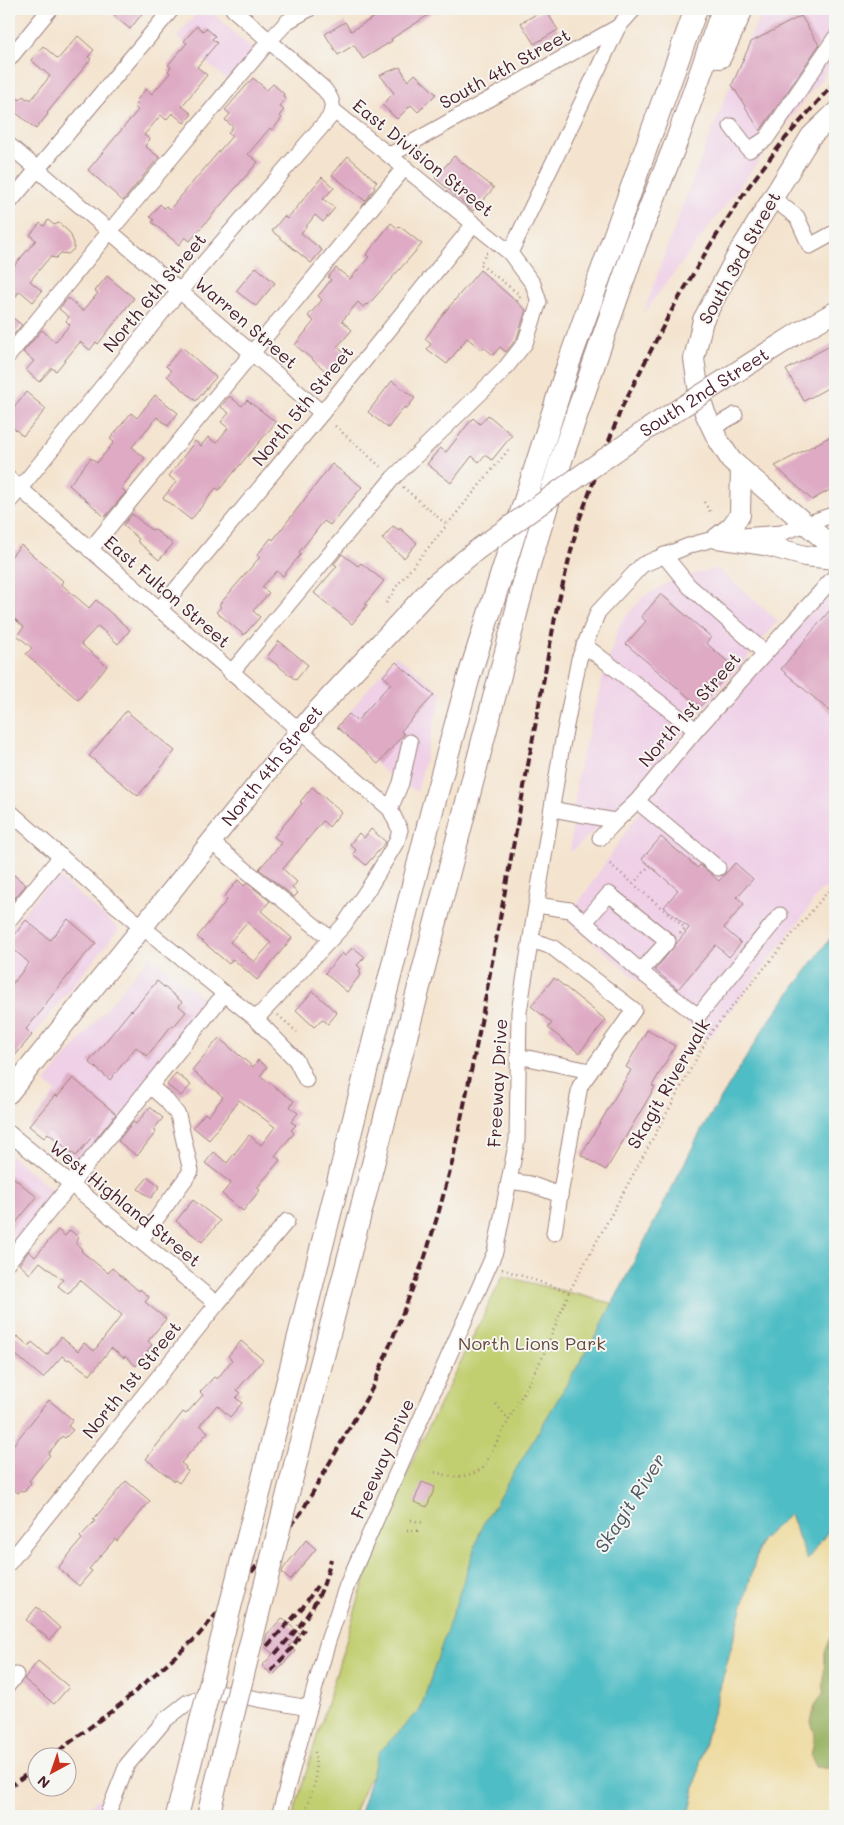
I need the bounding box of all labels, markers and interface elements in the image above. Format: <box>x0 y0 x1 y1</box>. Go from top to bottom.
street label: South 4th Street <box>435 22 574 114</box>
street label: East Division Street <box>348 93 499 222</box>
street label: South 3rd Street <box>693 187 786 328</box>
street label: North 6th Street <box>97 228 211 357</box>
street label: Warren Street <box>190 271 303 374</box>
street label: North 5th Street <box>246 340 358 471</box>
street label: South 2nd Street <box>634 342 773 442</box>
street label: East Fulton Street <box>99 530 236 653</box>
street label: North 1st Street <box>633 647 746 772</box>
street label: North 4th Street <box>216 699 327 831</box>
street label: Skagit Riverwalk <box>621 1014 715 1153</box>
street label: Freeway Drive <box>482 1018 512 1148</box>
street label: West Highland Street <box>45 1135 206 1272</box>
street label: North 1st Street <box>76 1316 186 1443</box>
park label: North Lions Park <box>458 1331 606 1355</box>
street label: Freeway Drive <box>345 1395 419 1523</box>
water label: Skagit River <box>588 1448 671 1557</box>
north arrow <box>28 1748 78 1798</box>
text: N <box>33 1772 54 1793</box>

